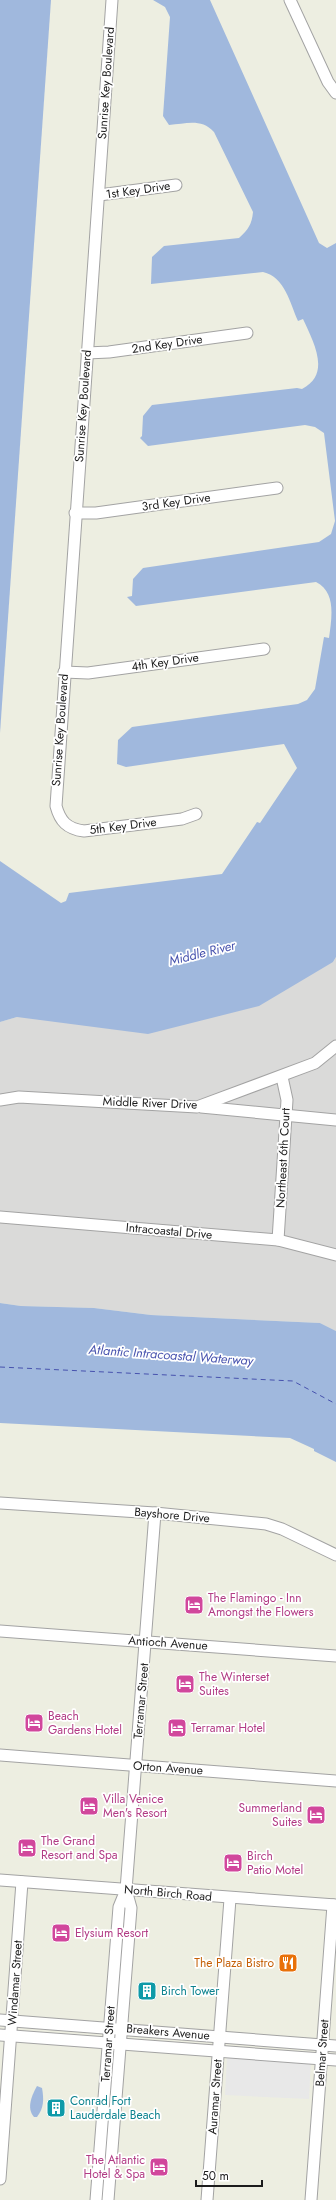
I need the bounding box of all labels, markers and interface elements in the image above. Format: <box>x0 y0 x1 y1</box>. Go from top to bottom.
street label: Sunrise Key Boulevard <box>93 26 119 140</box>
street label: 1st Key Drive <box>105 177 171 203</box>
street label: 2nd Key Drive <box>130 330 204 358</box>
street label: Sunrise Key Boulevard <box>70 349 96 463</box>
street label: 3rd Key Drive <box>141 488 211 516</box>
street label: 4th Key Drive <box>130 648 200 676</box>
street label: Sunrise Key Boulevard <box>47 673 73 787</box>
street label: 5th Key Drive <box>88 813 158 839</box>
water label: Middle River <box>167 935 238 970</box>
street label: Middle River Drive <box>102 1092 198 1114</box>
street label: Northeast 6th Court <box>271 1107 295 1208</box>
street label: Intracoastal Drive <box>125 1218 213 1244</box>
water label: Atlantic Intracoastal Waterway <box>87 1340 255 1370</box>
street label: Bayshore Drive <box>133 1503 211 1527</box>
place label: The Flamingo - Inn Amongst the Flowers <box>208 1589 314 1621</box>
hotel icon: The Flamingo - Inn Amongst the Flowers <box>183 1594 205 1616</box>
street label: Antioch Avenue <box>128 1631 208 1655</box>
street label: Terramar Street <box>129 1662 153 1740</box>
place label: The Winterset Suites <box>199 1668 269 1700</box>
hotel icon: The Winterset Suites <box>174 1673 196 1695</box>
place label: Beach Gardens Hotel <box>48 1707 122 1739</box>
hotel icon: Beach Gardens Hotel <box>23 1712 45 1734</box>
hotel icon: Terramar Hotel <box>166 1717 188 1739</box>
place label: Terramar Hotel <box>191 1719 265 1737</box>
street label: Orton Avenue <box>132 1757 204 1779</box>
place label: Villa Venice Men's Resort <box>103 1790 167 1822</box>
hotel icon: Villa Venice Men's Resort <box>78 1795 100 1817</box>
place label: Summerland Suites <box>238 1799 302 1831</box>
hotel icon: Summerland Suites <box>305 1804 327 1826</box>
place label: The Grand Resort and Spa <box>41 1832 118 1864</box>
hotel icon: The Grand Resort and Spa <box>16 1837 38 1859</box>
place label: Birch Patio Motel <box>247 1847 303 1879</box>
hotel icon: Birch Patio Motel <box>222 1852 244 1874</box>
street label: North Birch Road <box>123 1880 213 1906</box>
hotel icon: Elysium Resort <box>50 1922 72 1944</box>
place label: Elysium Resort <box>75 1924 148 1942</box>
street label: Windamar Street <box>3 1940 27 2026</box>
restaurant icon: The Plaza Bistro <box>277 1952 299 1974</box>
place label: The Plaza Bistro <box>194 1954 274 1972</box>
building icon: Birch Tower <box>136 1980 158 2002</box>
place label: Birch Tower <box>161 1982 220 2000</box>
street label: Terramar Street <box>96 2005 120 2083</box>
street label: Breakers Avenue <box>125 2019 211 2045</box>
street label: Belmar Street <box>311 2019 333 2087</box>
street label: Auramar Street <box>203 2059 227 2135</box>
place label: Conrad Fort Lauderdale Beach <box>70 2092 160 2124</box>
building icon: Conrad Fort Lauderdale Beach <box>45 2097 67 2119</box>
place label: The Atlantic Hotel & Spa <box>84 2151 145 2183</box>
hotel icon: The Atlantic Hotel & Spa <box>148 2156 170 2178</box>
scale bar <box>196 2162 262 2188</box>
text: 50 m <box>202 2167 229 2185</box>

